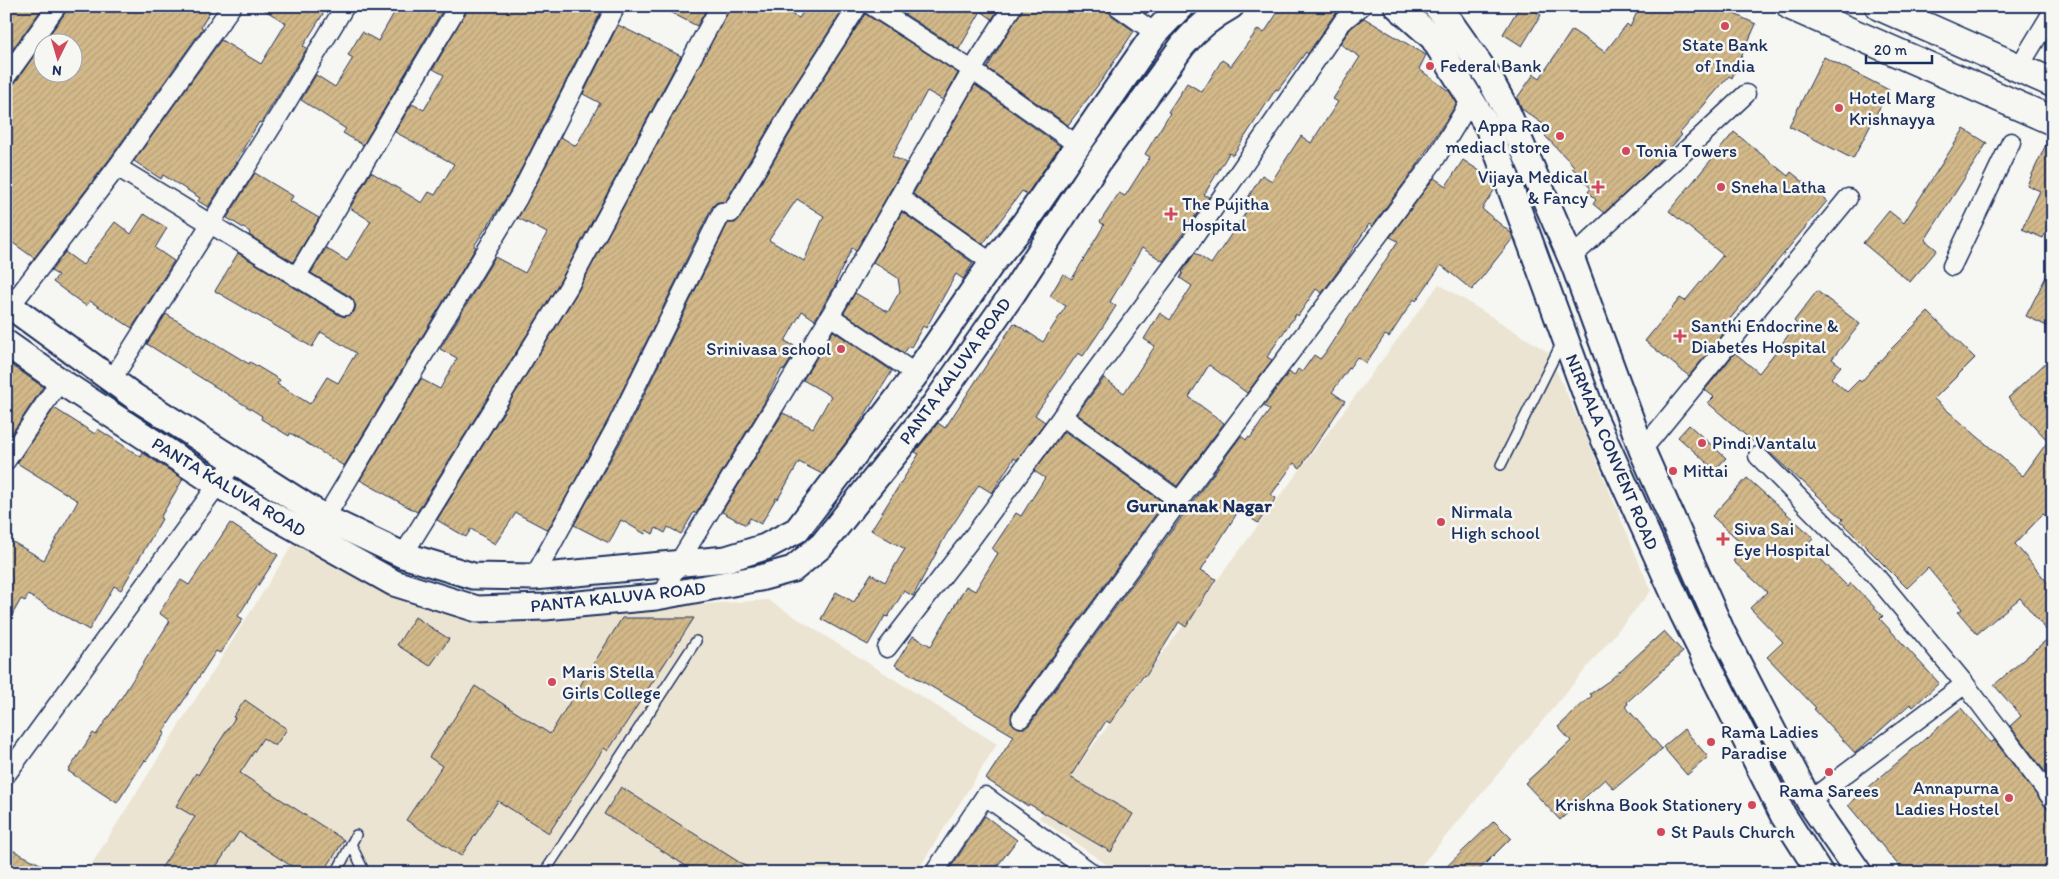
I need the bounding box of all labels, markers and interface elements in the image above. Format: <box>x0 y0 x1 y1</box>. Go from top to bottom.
marker: State Bank of India <box>1719 20 1731 32</box>
north arrow <box>32 32 82 82</box>
scale bar <box>1866 32 1933 64</box>
place label: State Bank of India <box>1682 34 1769 77</box>
text: 20 m <box>1874 41 1908 59</box>
place label: Federal Bank <box>1440 55 1541 77</box>
marker: Federal Bank <box>1424 60 1436 72</box>
text: N <box>51 62 62 79</box>
place label: Hotel Marg Krishnayya <box>1849 87 1936 130</box>
marker: Hotel Marg Krishnayya <box>1833 102 1845 114</box>
place label: Appa Rao mediacl store <box>1445 115 1550 158</box>
marker: Appa Rao mediacl store <box>1554 130 1566 142</box>
place label: Tonia Towers <box>1636 140 1737 162</box>
marker: Tonia Towers <box>1620 145 1632 157</box>
place label: Vijaya Medical & Fancy <box>1478 166 1588 209</box>
place label: Sneha Latha <box>1731 176 1827 198</box>
marker: Vijaya Medical & Fancy <box>1592 181 1604 193</box>
marker: Sneha Latha <box>1715 181 1727 193</box>
place label: The Pujitha Hospital <box>1182 193 1270 236</box>
marker: The Pujitha Hospital <box>1164 207 1178 221</box>
street label: PANTA KALUVA ROAD <box>894 293 1016 449</box>
place label: Santhi Endocrine & Diabetes Hospital <box>1691 315 1839 358</box>
marker: Santhi Endocrine & Diabetes Hospital <box>1673 329 1687 343</box>
place label: Srinivasa school <box>706 338 831 360</box>
marker: Srinivasa school <box>835 343 847 355</box>
street label: NIRMALA CONVENT ROAD <box>1561 351 1663 553</box>
street label: PANTA KALUVA ROAD <box>148 432 310 542</box>
place label: Pindi Vantalu <box>1712 432 1817 454</box>
marker: Pindi Vantalu <box>1696 437 1708 449</box>
place label: Mittai <box>1683 460 1728 482</box>
marker: Mittai <box>1667 465 1679 477</box>
district label: Gurunanak Nagar <box>1126 494 1272 517</box>
place label: Nirmala High school <box>1451 501 1540 544</box>
marker: Nirmala High school <box>1435 516 1447 528</box>
place label: Siva Sai Eye Hospital <box>1734 518 1830 561</box>
marker: Siva Sai Eye Hospital <box>1716 532 1730 546</box>
street label: PANTA KALUVA ROAD <box>529 577 707 617</box>
place label: Maris Stella Girls College <box>562 661 661 704</box>
marker: Maris Stella Girls College <box>546 676 558 688</box>
place label: Rama Ladies Paradise <box>1721 721 1819 764</box>
marker: Rama Ladies Paradise <box>1705 736 1717 748</box>
marker: Rama Sarees <box>1823 766 1835 778</box>
place label: Annapurna Ladies Hostel <box>1895 777 2000 820</box>
place label: Rama Sarees <box>1779 780 1879 802</box>
marker: Annapurna Ladies Hostel <box>2003 792 2015 804</box>
place label: Krishna Book Stationery <box>1555 794 1743 816</box>
marker: Krishna Book Stationery <box>1746 799 1758 811</box>
place label: St Pauls Church <box>1671 821 1795 843</box>
marker: St Pauls Church <box>1655 826 1667 838</box>

